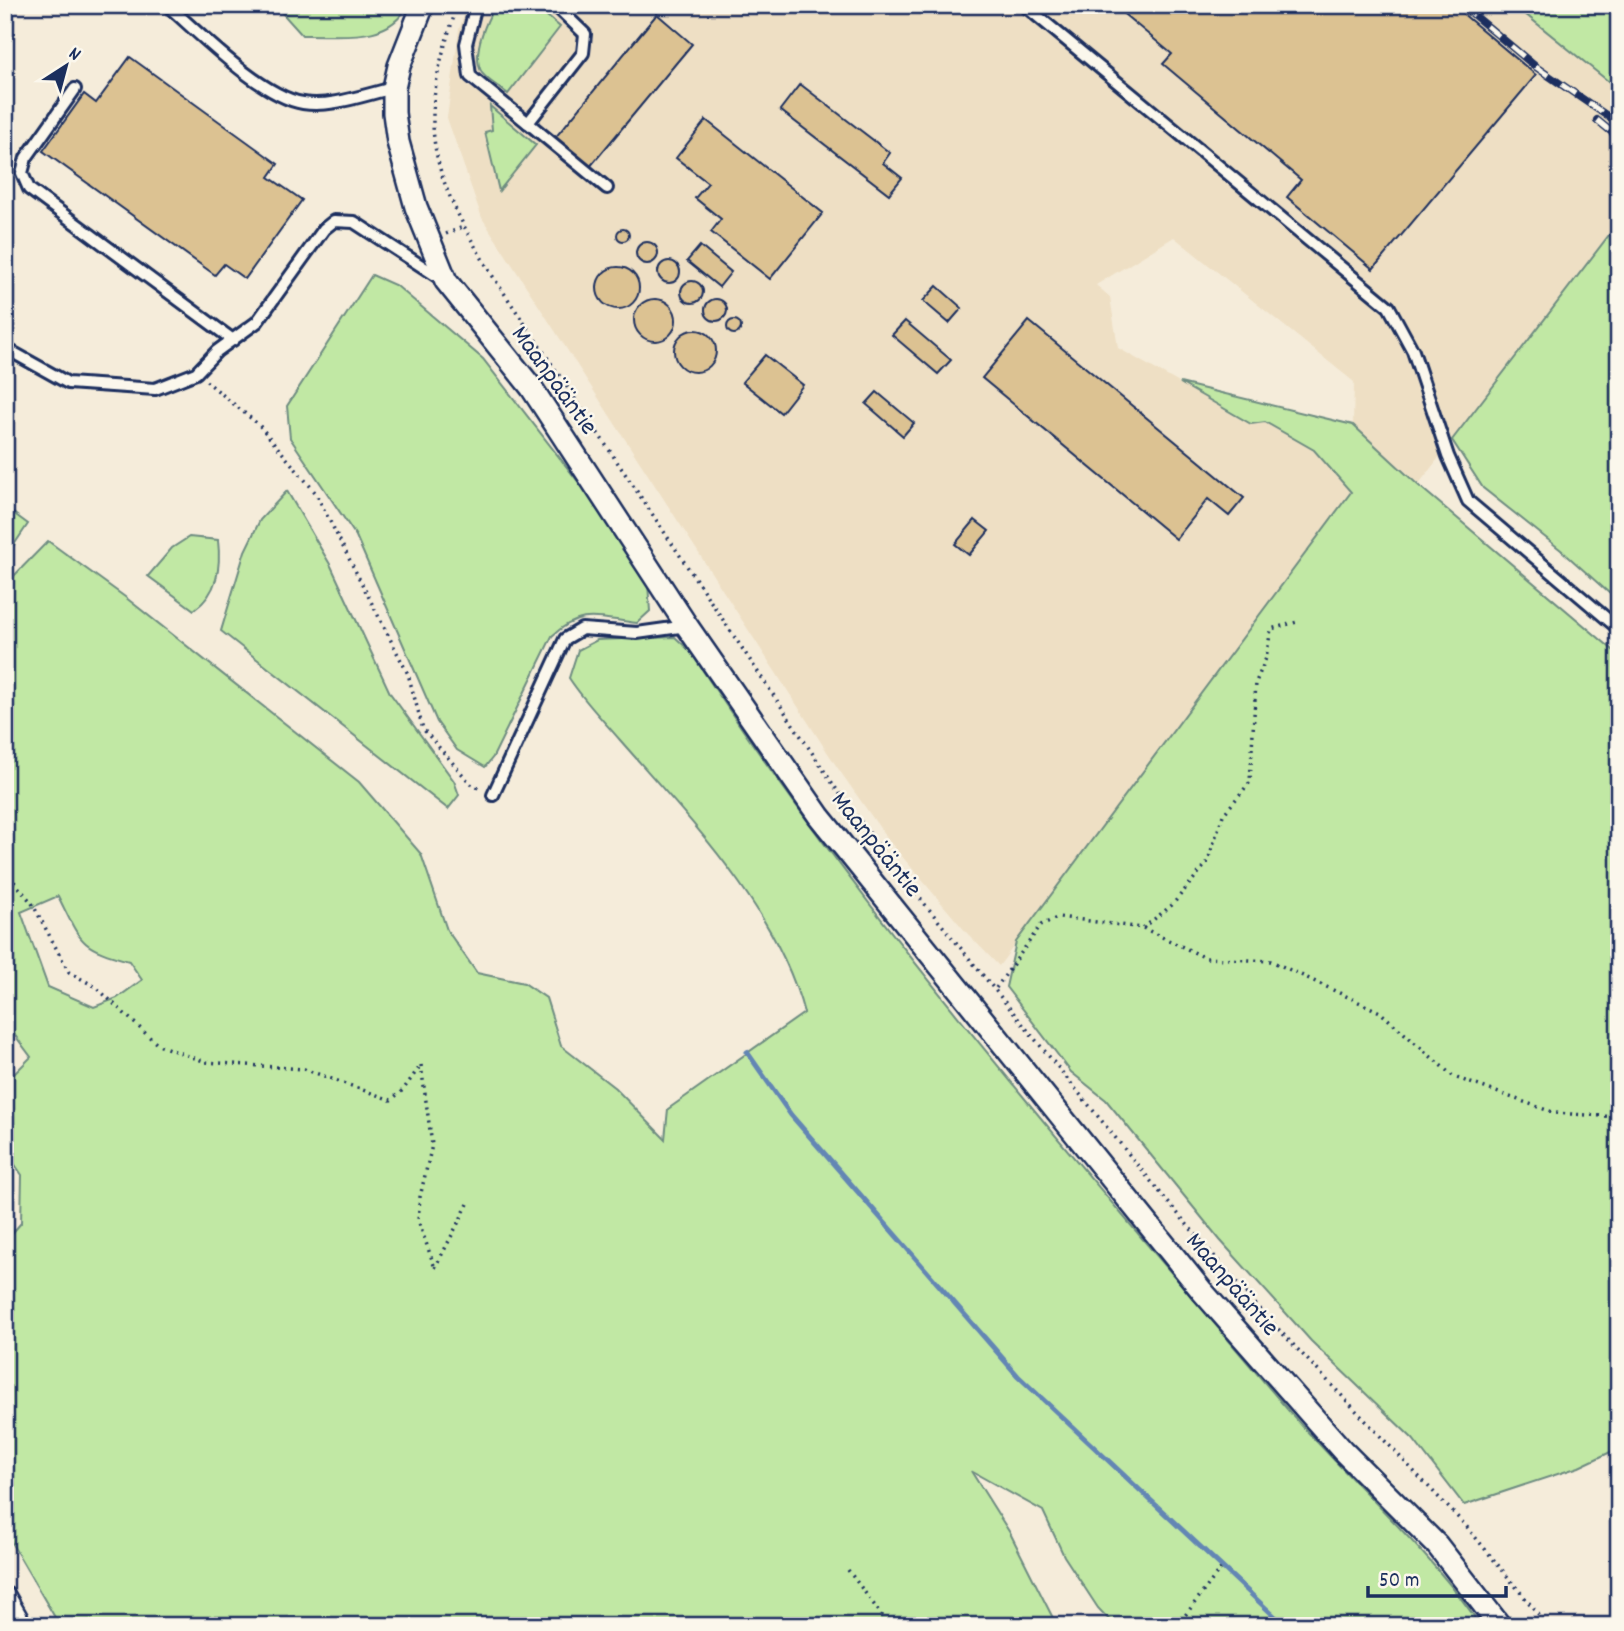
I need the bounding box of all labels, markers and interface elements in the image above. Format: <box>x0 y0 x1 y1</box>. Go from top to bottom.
north arrow <box>32 32 102 102</box>
text: N <box>62 41 86 69</box>
street label: Maanpääntie <box>501 319 606 443</box>
street label: Maanpääntie <box>821 784 930 906</box>
street label: Maanpääntie <box>1176 1225 1287 1345</box>
scale bar <box>1368 1554 1507 1598</box>
text: 50 m <box>1379 1567 1419 1597</box>

